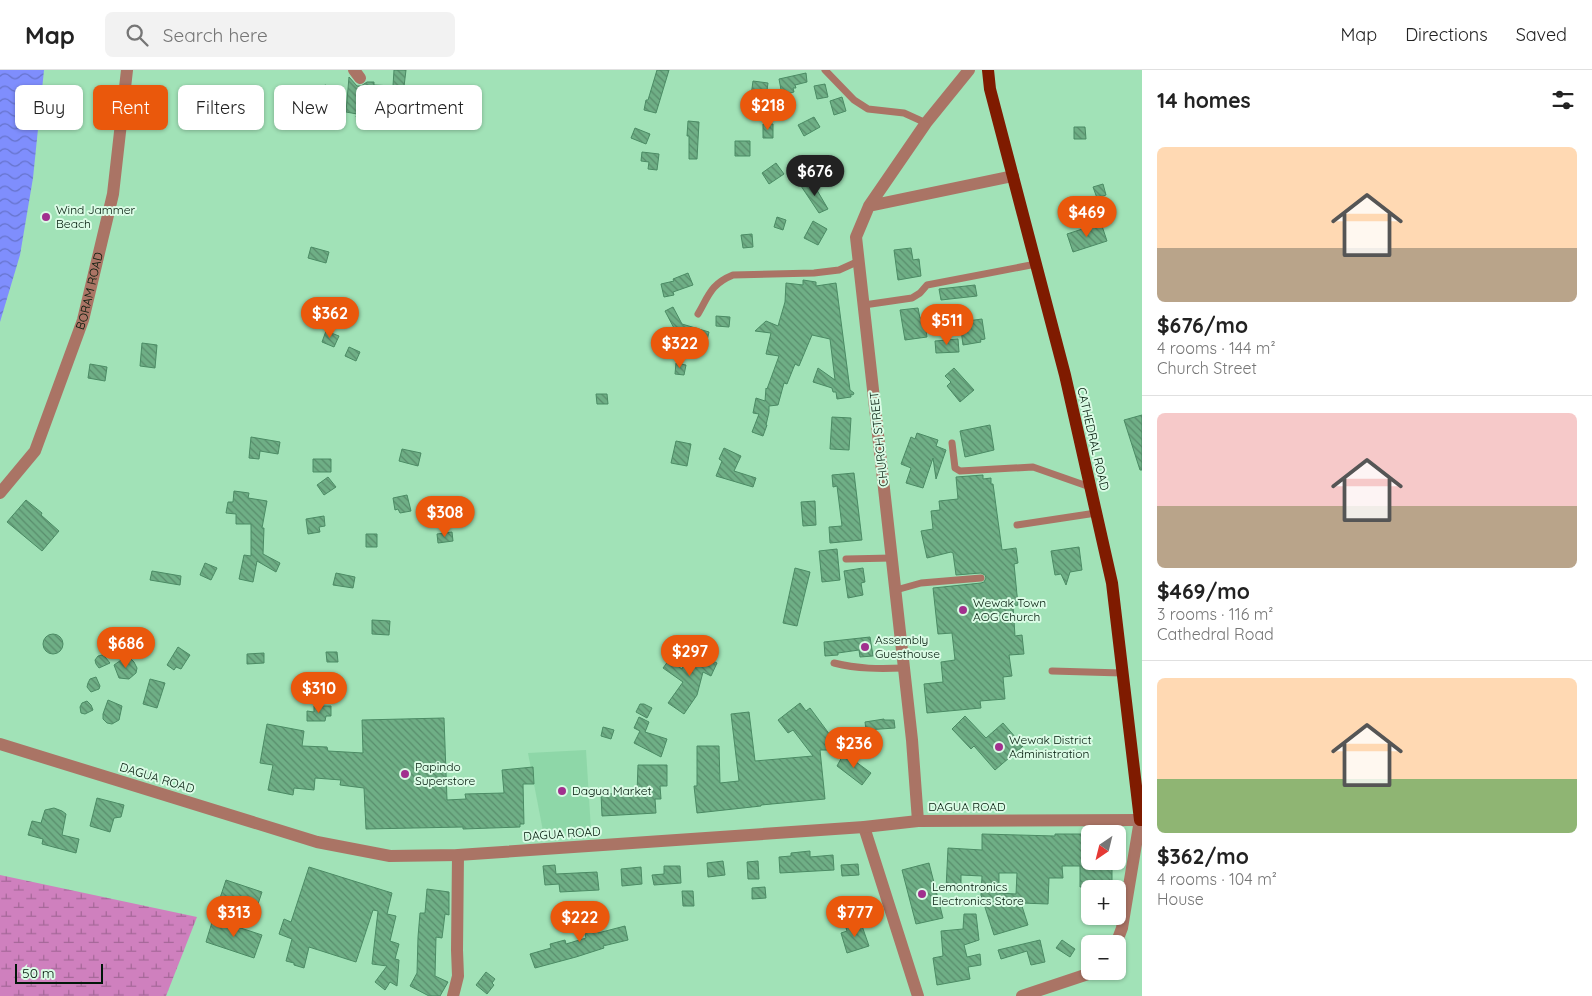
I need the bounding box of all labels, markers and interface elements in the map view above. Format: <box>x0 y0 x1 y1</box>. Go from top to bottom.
search box <box>105 12 455 57</box>
text: Map <box>25 20 75 50</box>
icon: search <box>123 21 151 49</box>
text: Search here <box>163 23 268 47</box>
text: Map <box>1340 23 1377 46</box>
text: Directions <box>1405 23 1488 46</box>
text: Saved <box>1516 23 1567 46</box>
chip: Buy <box>15 85 83 130</box>
chip: Rent <box>93 85 168 130</box>
chip: Filters <box>178 85 264 130</box>
chip: New <box>274 85 346 130</box>
chip: Apartment <box>356 85 482 130</box>
icon: filters <box>1549 86 1577 114</box>
text: 14 homes <box>1157 87 1251 113</box>
pin: $218 <box>738 88 798 131</box>
text: $218 <box>751 95 785 115</box>
pin: $676 <box>785 154 845 197</box>
text: $676 <box>797 161 833 181</box>
icon: home <box>1322 180 1412 270</box>
pin: $469 <box>1057 196 1117 238</box>
place label: Wind Jammer Beach <box>56 202 135 231</box>
text: $469 <box>1069 202 1105 222</box>
marker: Wind Jammer Beach <box>40 211 52 223</box>
street label: BORAM ROAD <box>72 250 106 332</box>
pin: $362 <box>300 296 360 339</box>
text: $362 <box>312 303 348 323</box>
pin: $511 <box>917 304 977 346</box>
text: $511 <box>931 310 963 330</box>
text: $676/mo <box>1157 312 1248 338</box>
pin: $322 <box>650 326 710 369</box>
text: $322 <box>662 333 698 353</box>
text: 4 rooms · 144 m² <box>1157 338 1275 358</box>
text: Church Street <box>1157 358 1257 378</box>
street label: CATHEDRAL ROAD <box>1074 386 1113 492</box>
street label: CHURCH STREET <box>866 391 891 487</box>
icon: home <box>1322 445 1412 535</box>
pin: $308 <box>415 496 475 538</box>
text: $308 <box>427 502 463 522</box>
text: $469/mo <box>1157 578 1250 604</box>
place label: Wewak Town AOG Church <box>973 595 1046 624</box>
marker: Wewak Town AOG Church <box>957 604 969 616</box>
text: 3 rooms · 116 m² <box>1157 604 1273 624</box>
text: Cathedral Road <box>1157 624 1274 644</box>
pin: $686 <box>96 626 156 669</box>
place label: Assembly Guesthouse <box>875 632 940 661</box>
text: $686 <box>108 633 144 653</box>
pin: $297 <box>660 634 720 677</box>
text: $297 <box>672 641 708 661</box>
marker: Assembly Guesthouse <box>859 641 871 653</box>
pin: $310 <box>289 672 349 714</box>
text: $310 <box>302 678 336 698</box>
icon: home <box>1322 710 1412 800</box>
pin: $236 <box>824 726 884 769</box>
place label: Wewak District Administration <box>1009 732 1092 761</box>
text: $236 <box>836 733 872 753</box>
marker: Wewak District Administration <box>993 741 1005 753</box>
street label: DAGUA ROAD <box>118 759 197 796</box>
place label: Papindo Superstore <box>415 759 475 788</box>
marker: Papindo Superstore <box>399 768 411 780</box>
place label: Dagua Market <box>572 783 652 798</box>
marker: Dagua Market <box>556 785 568 797</box>
street label: DAGUA ROAD <box>928 799 1006 814</box>
street label: DAGUA ROAD <box>523 823 602 844</box>
north arrow <box>1081 825 1126 870</box>
map controls <box>1081 825 1126 980</box>
text: $362/mo <box>1157 843 1249 869</box>
text: 4 rooms · 104 m² <box>1157 869 1277 889</box>
place label: Lemontronics Electronics Store <box>932 879 1024 908</box>
button: + <box>1081 880 1126 925</box>
marker: Lemontronics Electronics Store <box>916 888 928 900</box>
text: House <box>1157 889 1204 909</box>
pin: $313 <box>204 896 264 938</box>
pin: $777 <box>825 896 885 938</box>
pin: $222 <box>550 900 610 943</box>
text: $313 <box>218 902 250 922</box>
text: $777 <box>837 902 873 922</box>
text: $222 <box>562 907 598 927</box>
button: − <box>1081 935 1126 980</box>
scale bar <box>15 961 102 984</box>
text: 50 m <box>22 964 55 982</box>

